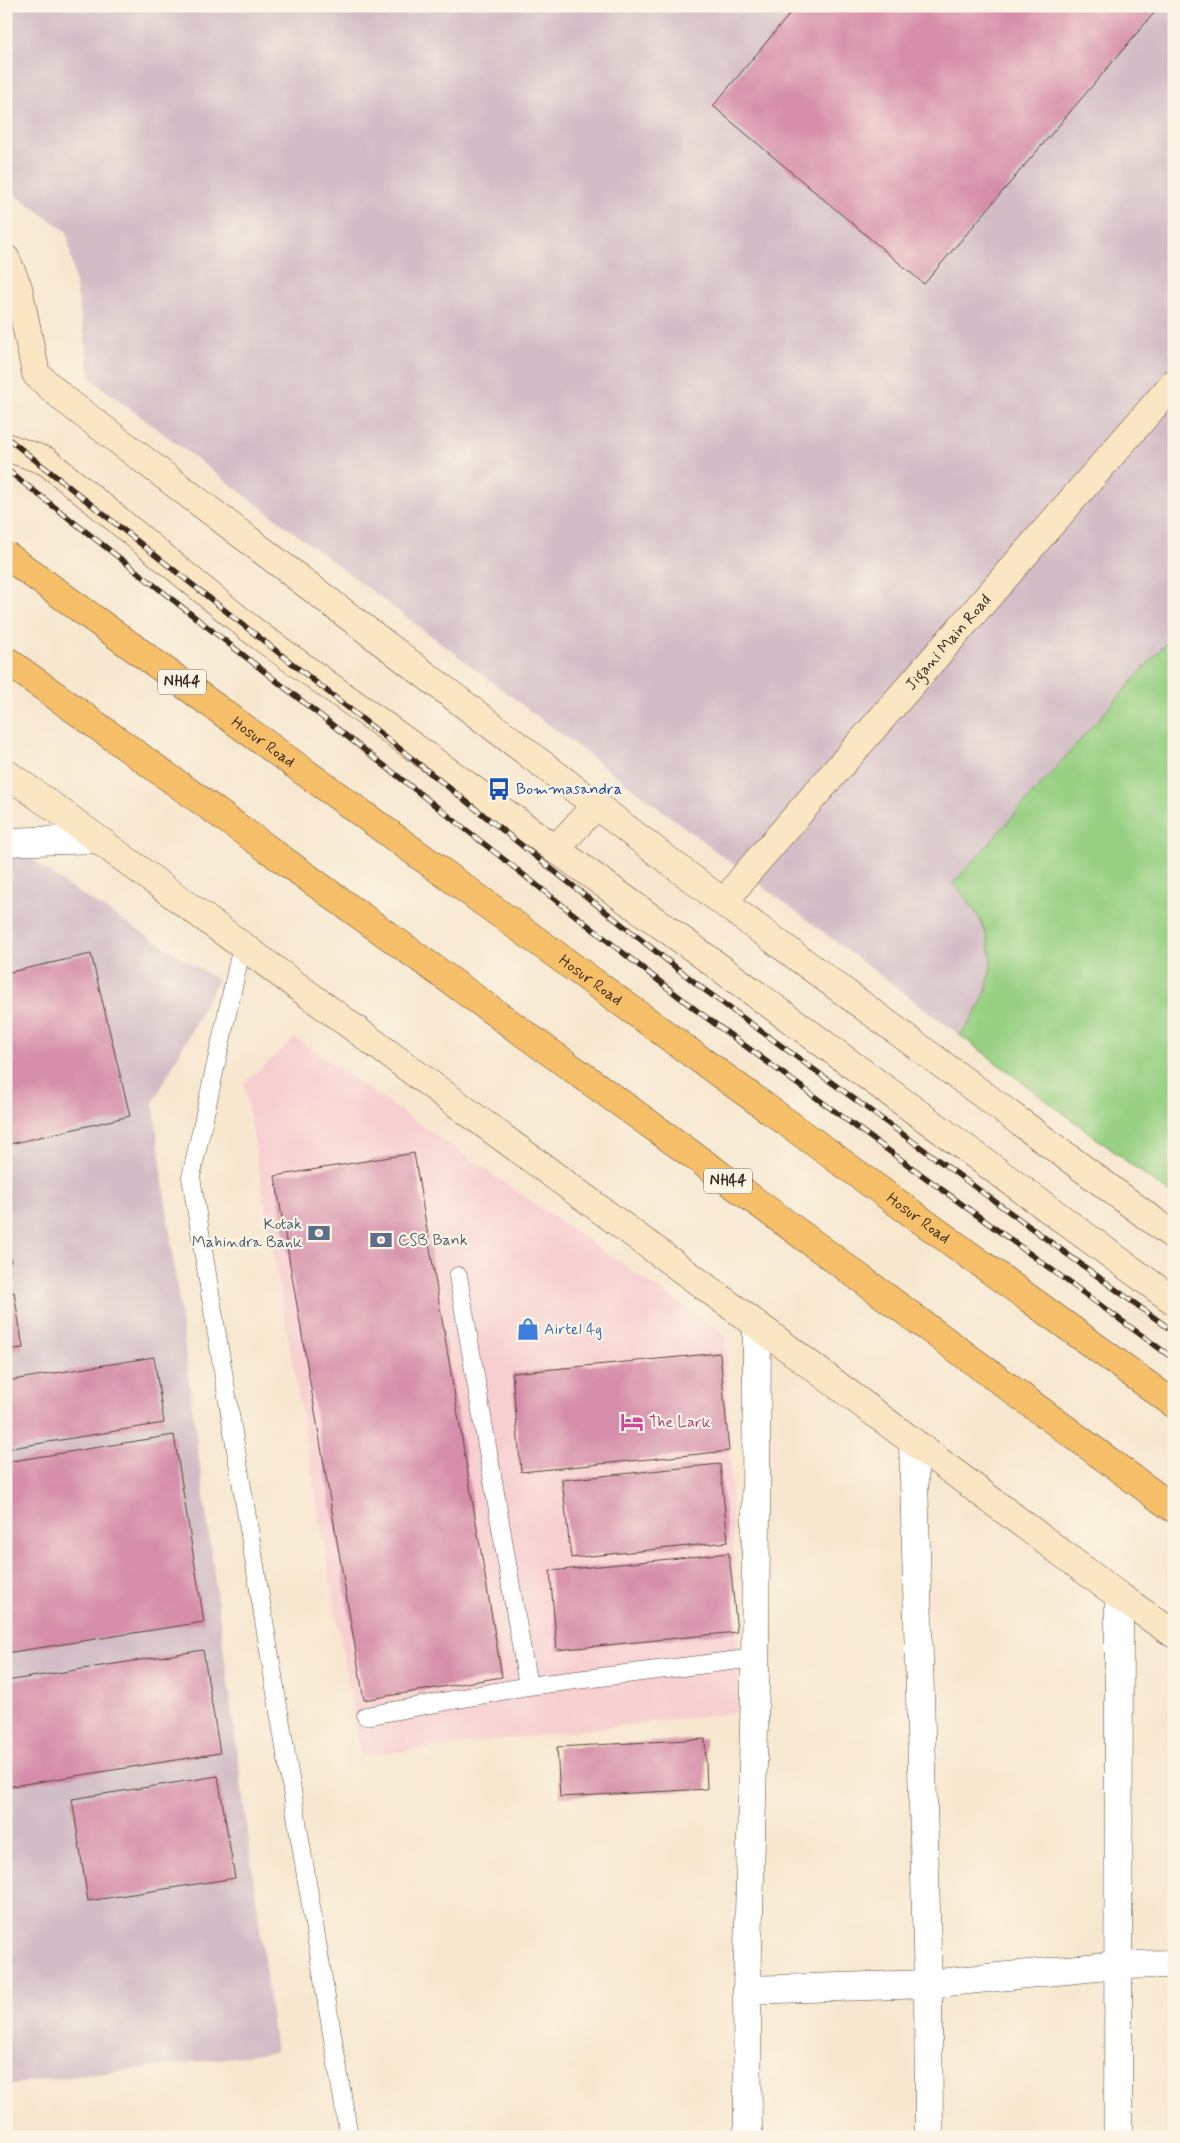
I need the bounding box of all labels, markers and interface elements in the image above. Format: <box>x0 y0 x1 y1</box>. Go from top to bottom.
street label: Jigani Main Road <box>901 590 996 695</box>
road number: NH44 <box>158 670 206 694</box>
street label: Hosur Road <box>227 712 299 772</box>
bus stop icon: Bommasandra <box>486 776 512 802</box>
place label: Bommasandra <box>516 779 622 800</box>
street label: Hosur Road <box>555 950 627 1010</box>
road number: NH44 <box>704 1168 752 1194</box>
street label: Hosur Road <box>882 1188 954 1248</box>
place label: Kotak Mahindra Bank <box>192 1214 302 1253</box>
bank icon: Kotak Mahindra Bank <box>306 1220 332 1246</box>
bank icon: CSB Bank <box>368 1227 394 1253</box>
place label: CSB Bank <box>398 1230 468 1251</box>
shop icon: Airtel 4g <box>515 1316 541 1342</box>
place label: Airtel 4g <box>544 1319 602 1340</box>
hotel icon: The Lark <box>619 1409 645 1435</box>
place label: The Lark <box>649 1412 711 1433</box>

